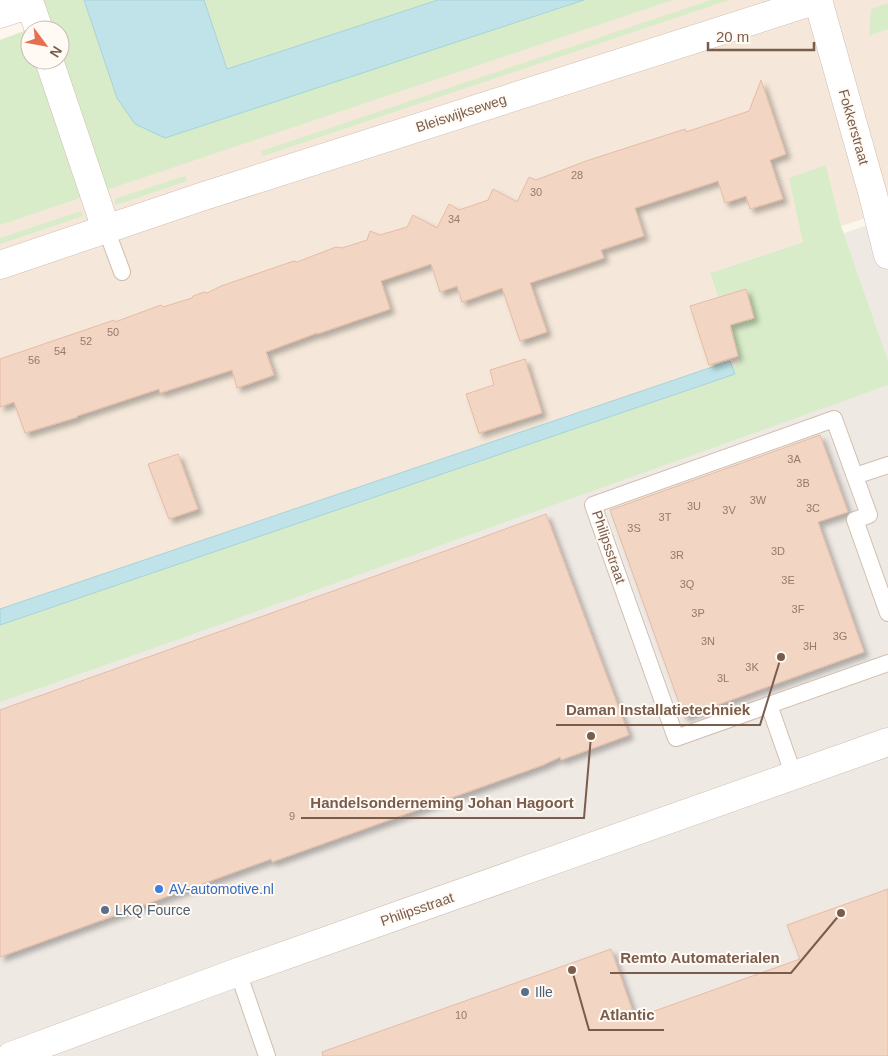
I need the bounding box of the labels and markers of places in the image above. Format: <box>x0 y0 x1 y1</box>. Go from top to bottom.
callout: Daman Installatietechniek <box>556 695 760 725</box>
callout: Handelsonderneming Johan Hagoort <box>301 788 584 818</box>
place label: AV-automotive.nl <box>169 881 274 897</box>
marker: AV-automotive.nl <box>153 883 165 895</box>
place label: LKQ Fource <box>115 902 191 918</box>
marker: LKQ Fource <box>99 904 111 916</box>
callout: Remto Automaterialen <box>610 943 791 973</box>
place label: Ille <box>535 984 553 1000</box>
marker: Ille <box>519 986 531 998</box>
callout: Atlantic <box>589 1000 664 1030</box>

